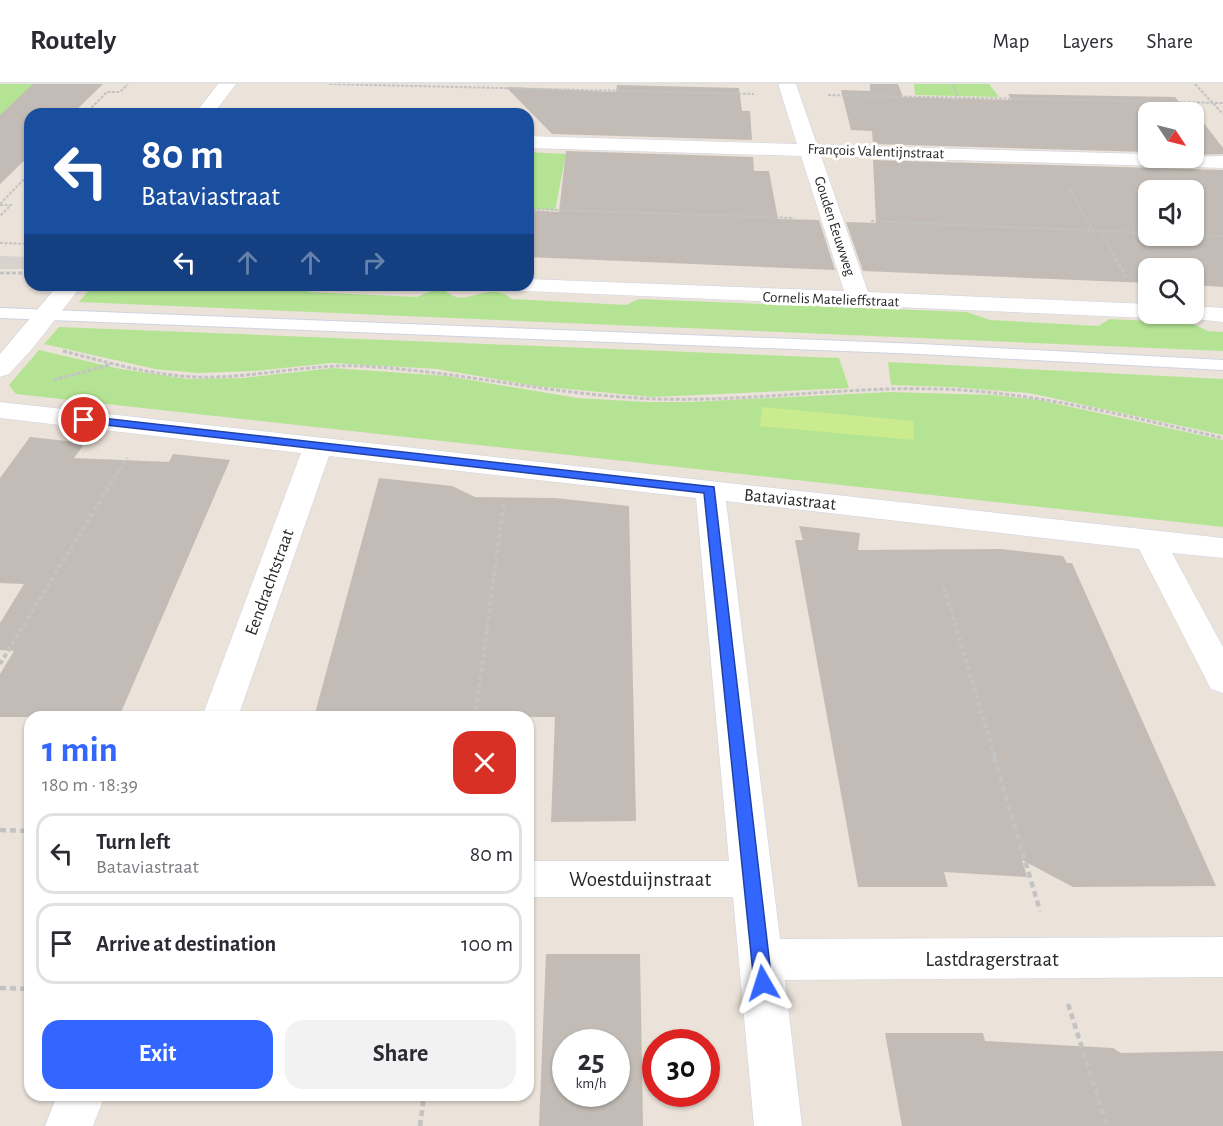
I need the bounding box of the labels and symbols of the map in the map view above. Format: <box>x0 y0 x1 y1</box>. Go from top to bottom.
north arrow <box>1138 102 1204 168</box>
street label: François Valentijnstraat <box>807 142 945 161</box>
street label: Gouden Eeuwweg <box>811 174 858 279</box>
street label: Cornelis Matelieffstraat <box>762 290 900 309</box>
pin <box>58 394 109 445</box>
street label: Bataviastraat <box>743 486 837 514</box>
street label: Eendrachtstraat <box>242 527 298 638</box>
street label: Woestduijnstraat <box>569 869 711 890</box>
street label: Lastdragerstraat <box>925 949 1059 970</box>
position arrow <box>731 951 795 1015</box>
speed limit sign: 30 <box>642 1029 720 1107</box>

